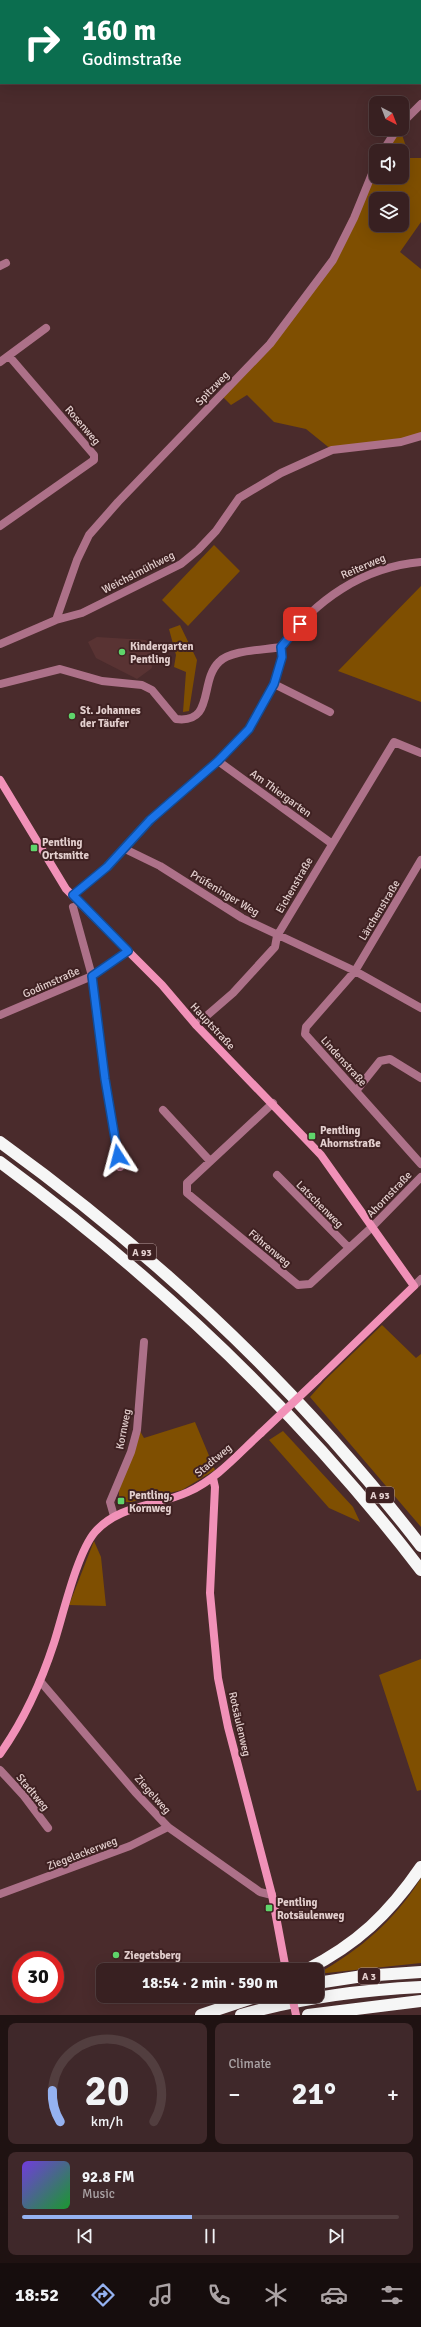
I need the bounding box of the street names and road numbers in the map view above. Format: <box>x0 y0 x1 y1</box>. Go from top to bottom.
street label: Spitzweg <box>193 368 232 408</box>
street label: Rosenweg <box>62 403 103 448</box>
street label: Weichslmühlweg <box>100 548 177 596</box>
street label: Reiterweg <box>339 551 388 582</box>
street label: Am Thiergarten <box>247 767 314 820</box>
street label: Eichenstraße <box>273 855 316 916</box>
street label: Prüfeninger Weg <box>188 868 262 919</box>
street label: Lärchenstraße <box>356 878 403 943</box>
street label: Godimstraße <box>21 964 82 1001</box>
street label: Hauptstraße <box>188 1000 238 1052</box>
street label: Lindenstraße <box>318 1034 369 1089</box>
street label: Ahornstraße <box>364 1169 415 1220</box>
street label: Latschenweg <box>293 1178 346 1231</box>
street label: Föhrenweg <box>246 1227 294 1270</box>
road number: A 93 <box>128 1244 156 1260</box>
street label: Kornweg <box>113 1408 134 1451</box>
street label: Stadtweg <box>192 1441 235 1480</box>
road number: A 93 <box>366 1487 394 1503</box>
street label: Rotsäulenweg <box>226 1691 253 1758</box>
street label: Stadtweg <box>13 1771 52 1814</box>
street label: Ziegelweg <box>132 1772 174 1817</box>
street label: Ziegelackerweg <box>45 1834 119 1873</box>
road number: A 3 <box>358 1968 380 1984</box>

